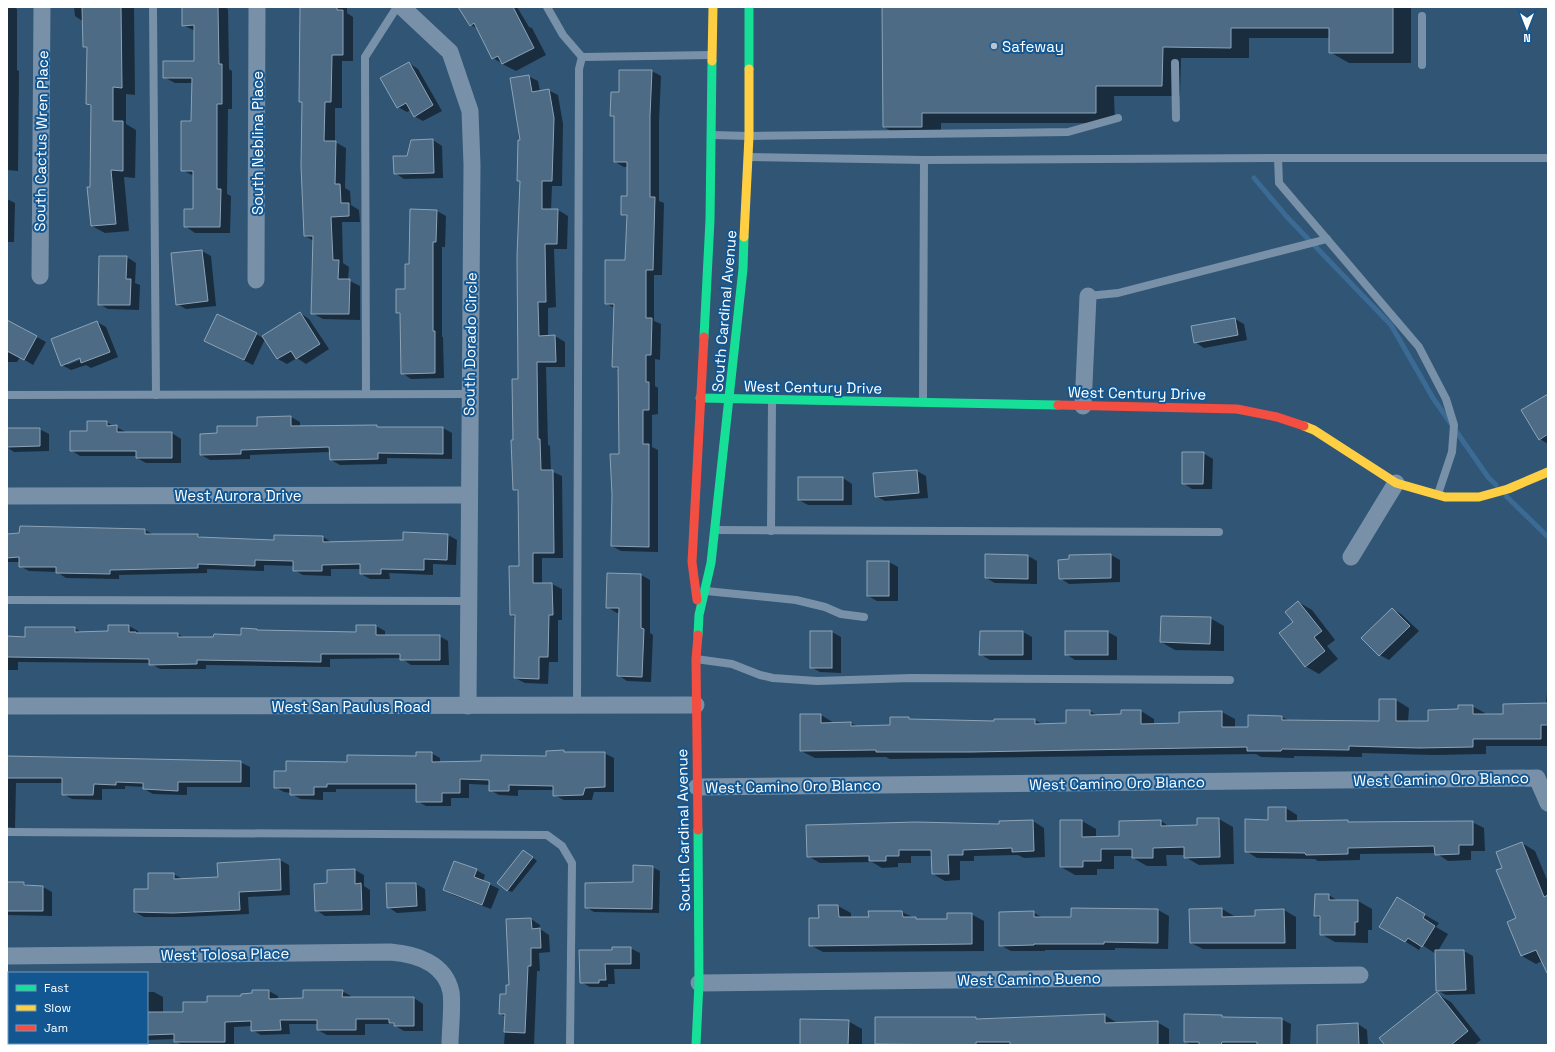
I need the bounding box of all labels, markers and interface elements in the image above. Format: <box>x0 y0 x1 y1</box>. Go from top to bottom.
north arrow <box>1507 8 1547 48</box>
text: N <box>1523 31 1531 45</box>
place label: Safeway <box>1002 37 1064 56</box>
marker: Safeway <box>989 41 999 51</box>
street label: South Cactus Wren Place <box>30 50 52 232</box>
street label: South Neblina Place <box>248 71 267 215</box>
street label: South Cardinal Avenue <box>707 229 741 393</box>
street label: South Dorado Circle <box>459 272 481 416</box>
street label: West Century Drive <box>744 376 883 398</box>
street label: West Century Drive <box>1068 382 1207 404</box>
street label: West Aurora Drive <box>174 486 302 505</box>
street label: West San Paulus Road <box>271 697 431 716</box>
street label: South Cardinal Avenue <box>672 748 694 912</box>
street label: West Camino Oro Blanco <box>1353 768 1529 790</box>
street label: West Camino Oro Blanco <box>1029 772 1205 794</box>
street label: West Camino Oro Blanco <box>705 775 881 797</box>
street label: West Tolosa Place <box>160 943 290 965</box>
street label: West Camino Bueno <box>957 968 1101 990</box>
legend <box>8 972 148 1044</box>
text: Fast <box>44 980 69 996</box>
text: Slow <box>44 1000 71 1016</box>
text: Jam <box>44 1020 68 1036</box>

